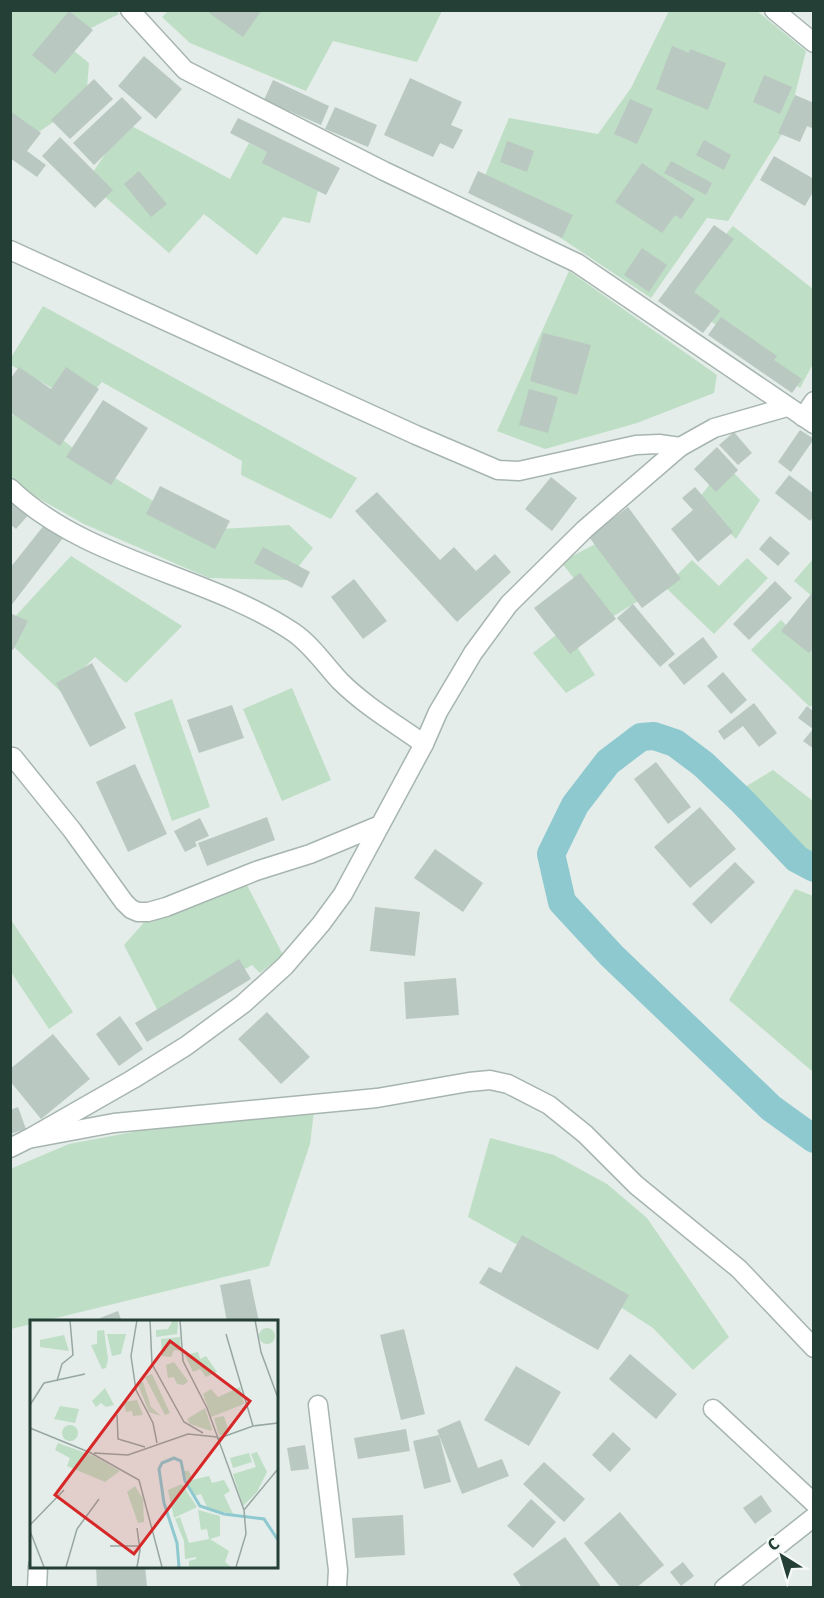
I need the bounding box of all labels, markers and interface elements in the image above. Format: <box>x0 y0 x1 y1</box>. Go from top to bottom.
inset map <box>30 1320 278 1568</box>
north arrow <box>752 1526 812 1586</box>
text: С <box>764 1534 783 1555</box>

